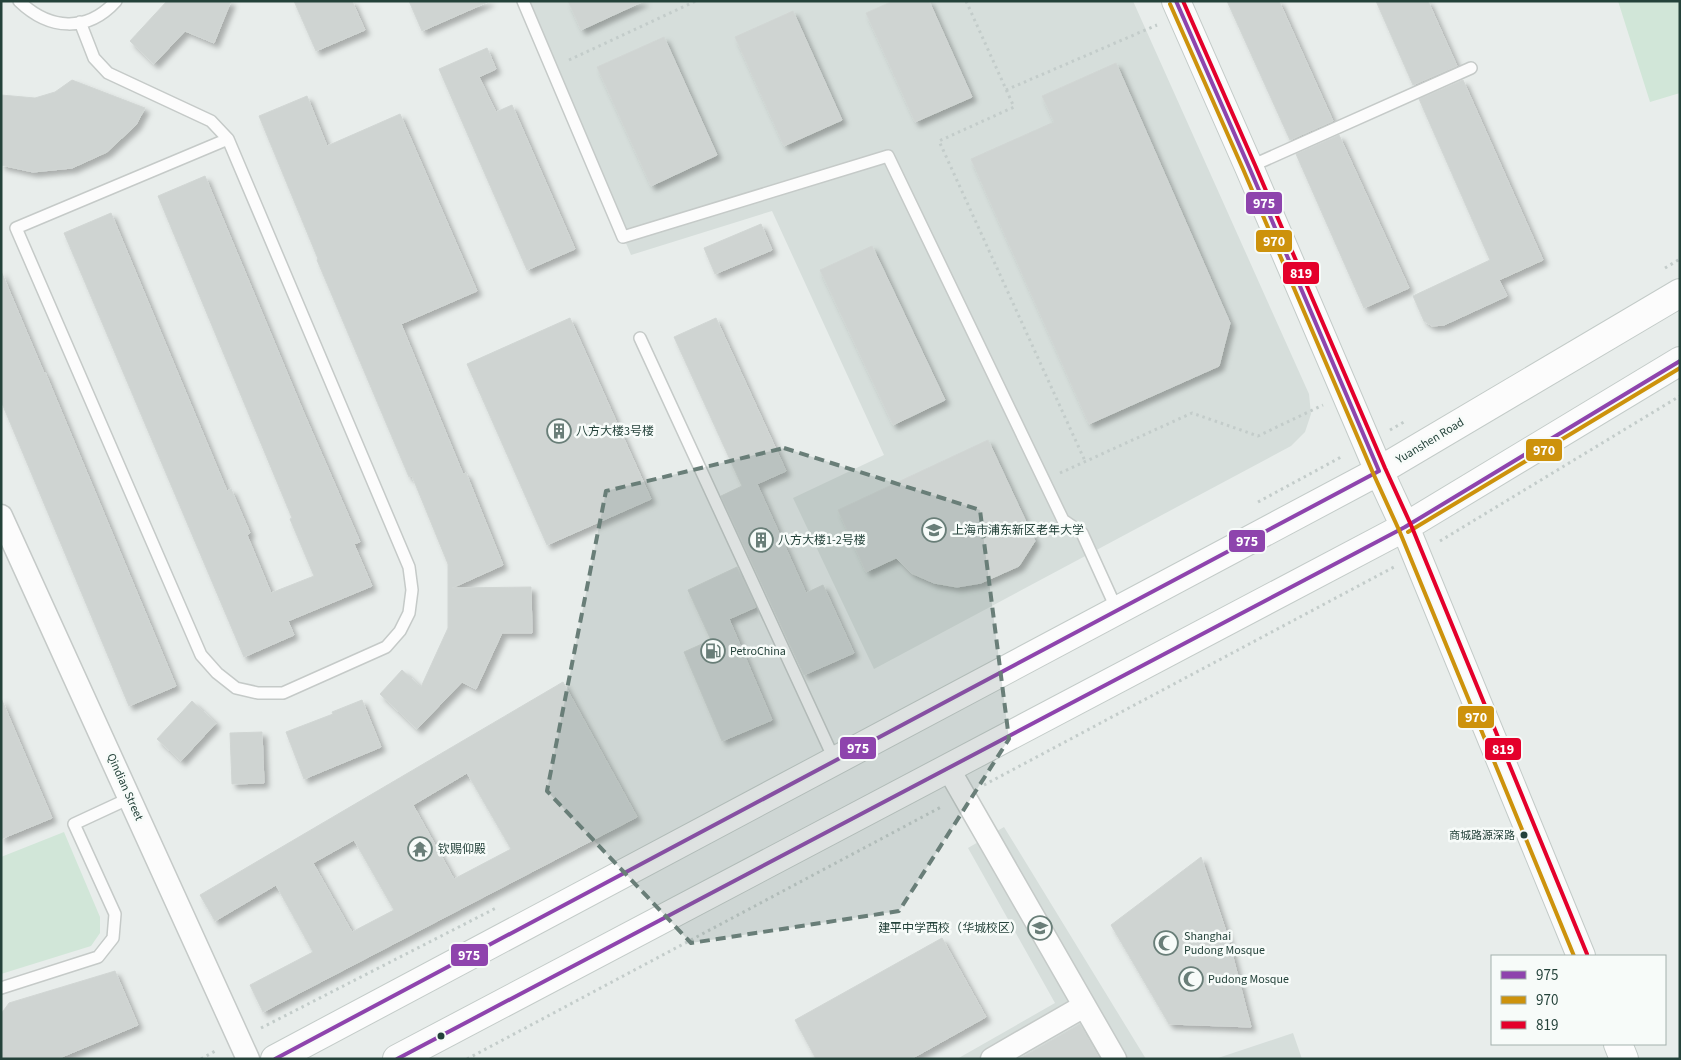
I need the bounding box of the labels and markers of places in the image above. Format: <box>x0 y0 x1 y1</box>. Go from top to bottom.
building icon: 八方大楼3号楼 <box>546 418 572 444</box>
place label: 八方大楼3号楼 <box>576 423 654 440</box>
school or university icon: 上海市浦东新区老年大学 <box>921 517 947 543</box>
place label: 上海市浦东新区老年大学 <box>952 522 1084 539</box>
building icon: 八方大楼1-2号楼 <box>748 527 774 553</box>
place label: 八方大楼1-2号楼 <box>778 532 866 549</box>
fuel station icon: PetroChina <box>700 638 726 664</box>
place label: PetroChina <box>730 643 786 660</box>
place label: 商城路源深路 <box>1449 828 1515 843</box>
marker: 商城路源深路 <box>1519 830 1529 840</box>
temple icon: 钦赐仰殿 <box>407 836 433 862</box>
place label: 钦赐仰殿 <box>438 841 486 858</box>
school or university icon: 建平中学西校（华城校区） <box>1027 915 1053 941</box>
place label: 建平中学西校（华城校区） <box>878 920 1022 937</box>
place label: Shanghai Pudong Mosque <box>1184 928 1265 959</box>
mosque icon: Shanghai Pudong Mosque <box>1153 930 1179 956</box>
mosque icon: Pudong Mosque <box>1178 966 1204 992</box>
place label: Pudong Mosque <box>1208 971 1289 988</box>
unlabelled marker <box>436 1031 446 1041</box>

